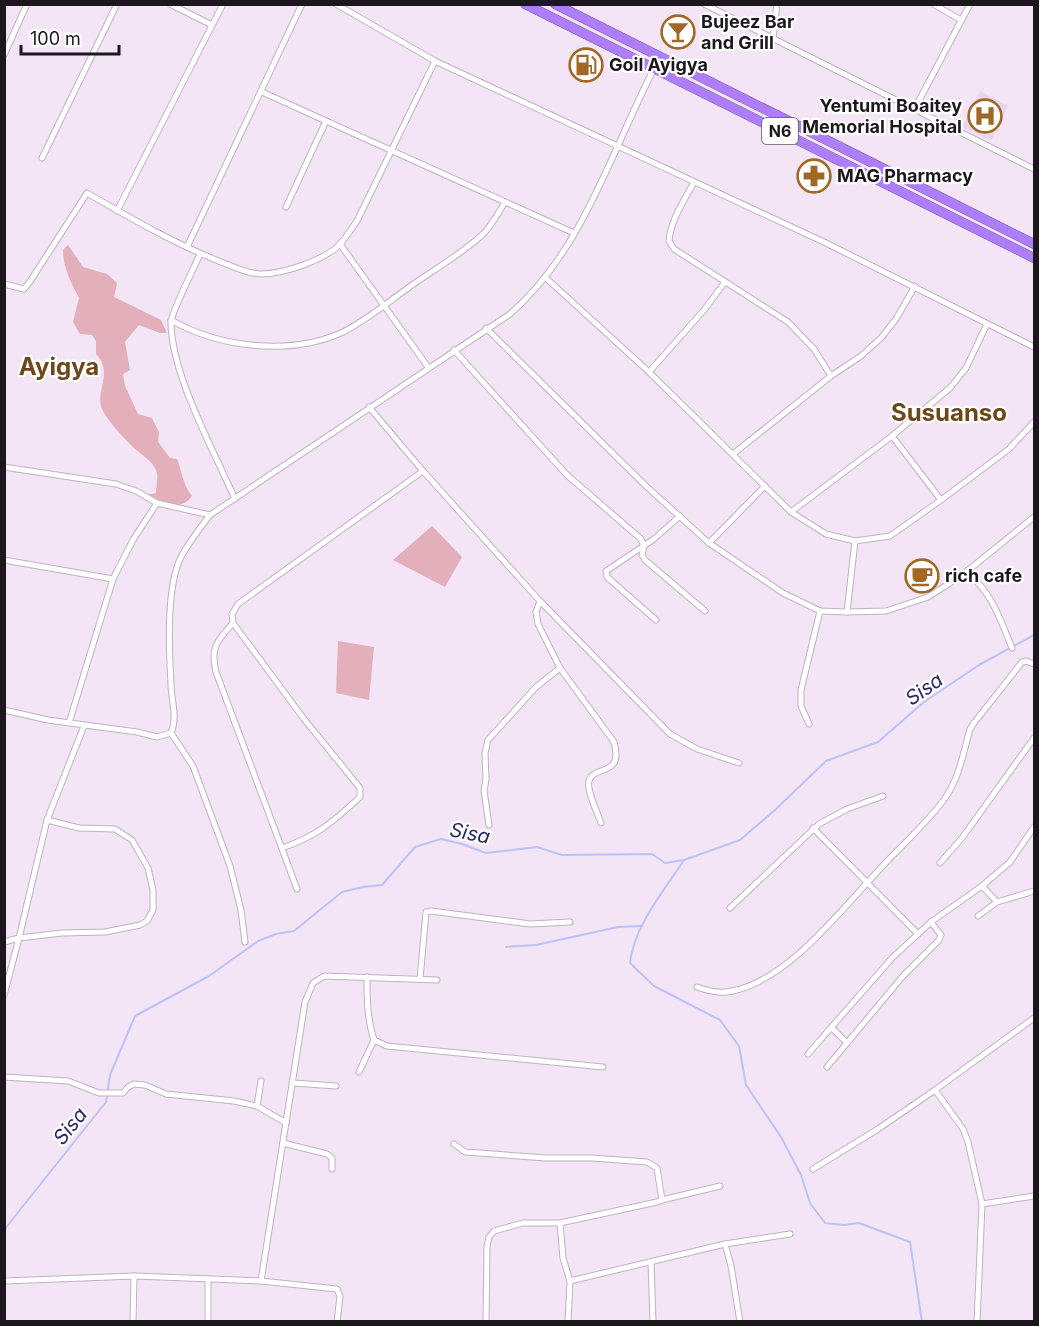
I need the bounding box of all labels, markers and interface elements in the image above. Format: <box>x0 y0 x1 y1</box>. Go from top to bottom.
place label: Bujeez Bar and Grill <box>701 11 794 53</box>
bar icon: Bujeez Bar and Grill <box>660 14 696 50</box>
scale bar <box>21 18 118 56</box>
text: 100 m <box>30 28 81 49</box>
fuel station icon: Goil Ayigya <box>568 47 604 83</box>
place label: Goil Ayigya <box>609 54 708 75</box>
place label: Yentumi Boaitey Memorial Hospital <box>802 95 962 137</box>
hospital icon: Yentumi Boaitey Memorial Hospital <box>967 98 1003 134</box>
road number: N6 <box>762 118 798 144</box>
pharmacy icon: MAG Pharmacy <box>796 158 832 194</box>
place label: MAG Pharmacy <box>837 165 973 186</box>
district label: Ayigya <box>19 352 99 381</box>
district label: Susuanso <box>891 398 1007 427</box>
cafe icon: rich cafe <box>904 558 940 594</box>
place label: rich cafe <box>945 565 1022 586</box>
water label: Sisa <box>901 668 947 710</box>
water label: Sisa <box>448 817 492 849</box>
water label: Sisa <box>48 1103 92 1149</box>

